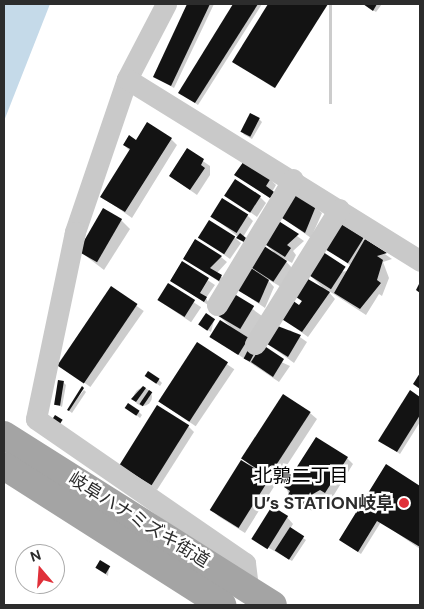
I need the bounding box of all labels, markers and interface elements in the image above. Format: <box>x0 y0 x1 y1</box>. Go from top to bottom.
district label: 北鶉二丁目 <box>254 465 348 487</box>
street label: 岐阜ハナミズキ街道 <box>65 468 213 572</box>
place label: U’s STATION岐阜 <box>254 492 394 514</box>
marker: U’s STATION岐阜 <box>398 497 410 509</box>
north arrow <box>15 544 65 594</box>
text: N <box>28 546 43 566</box>

